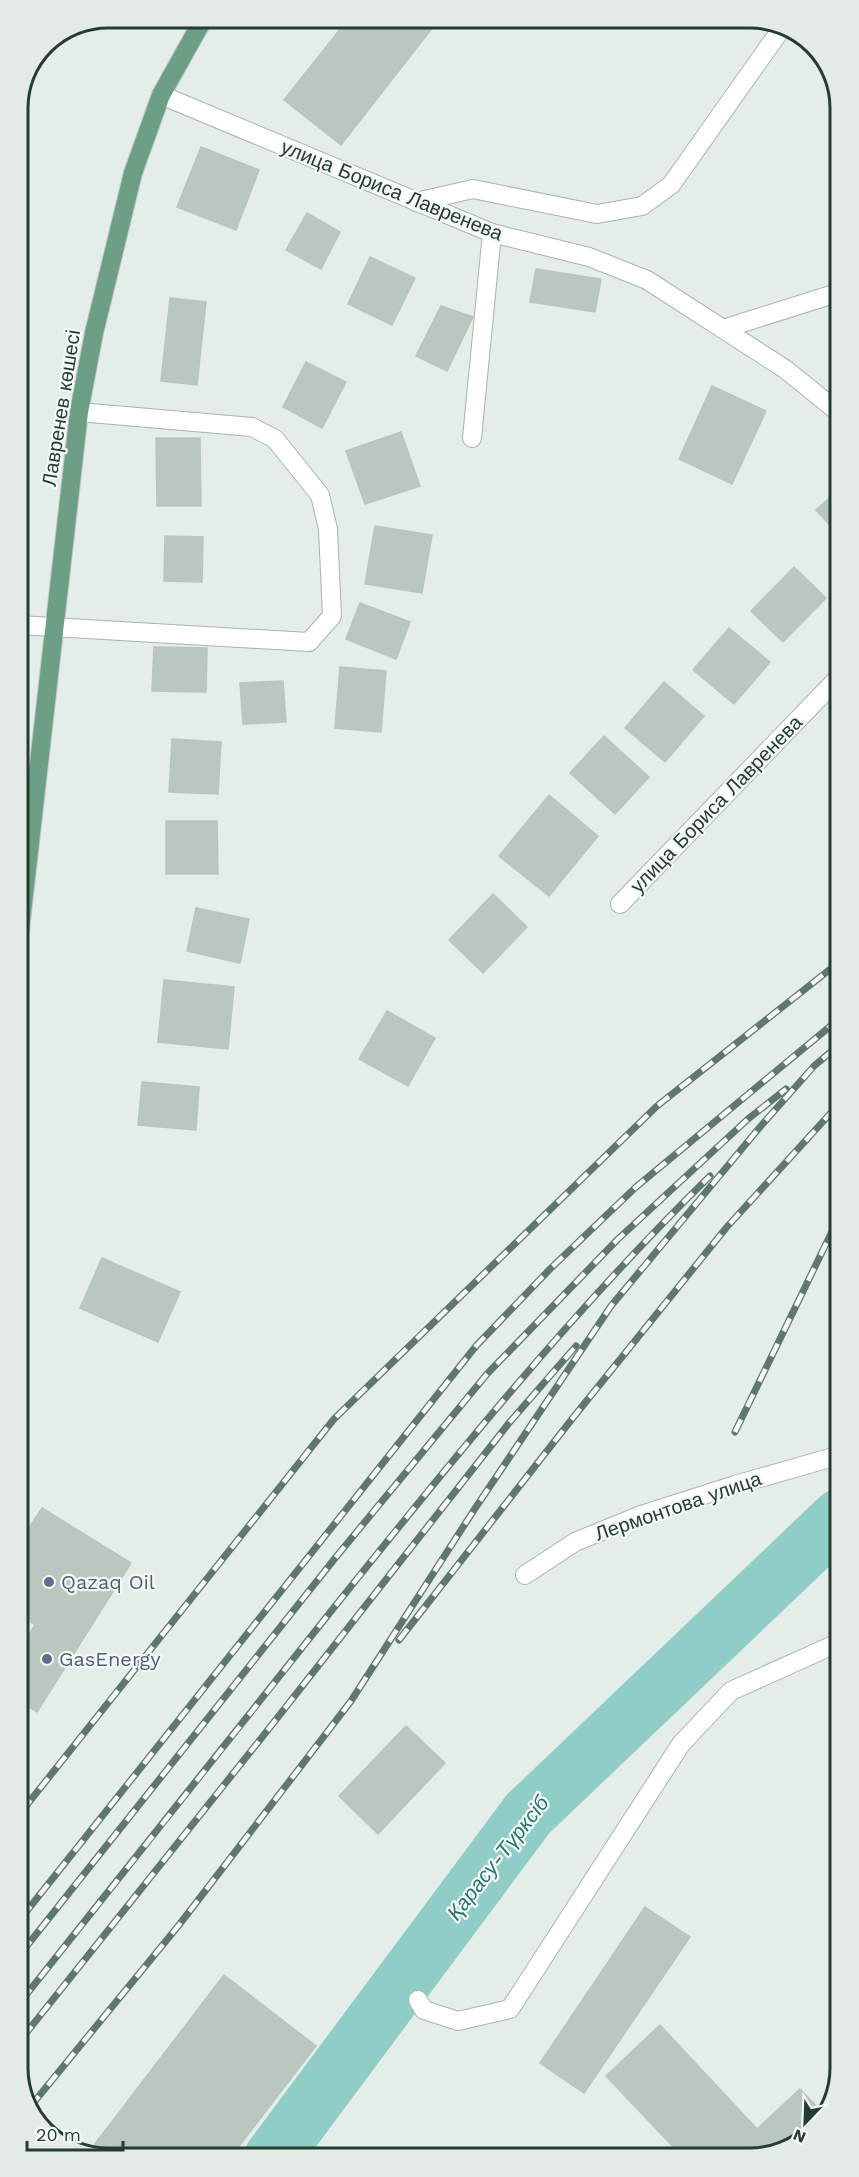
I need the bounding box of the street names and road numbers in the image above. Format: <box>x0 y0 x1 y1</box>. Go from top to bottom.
street label: улица Бориса Лавренева <box>278 134 507 246</box>
street label: Лавренев көшесі <box>37 328 85 488</box>
street label: улица Бориса Лавренева <box>625 710 808 898</box>
street label: Лермонтова улица <box>592 1466 765 1546</box>

